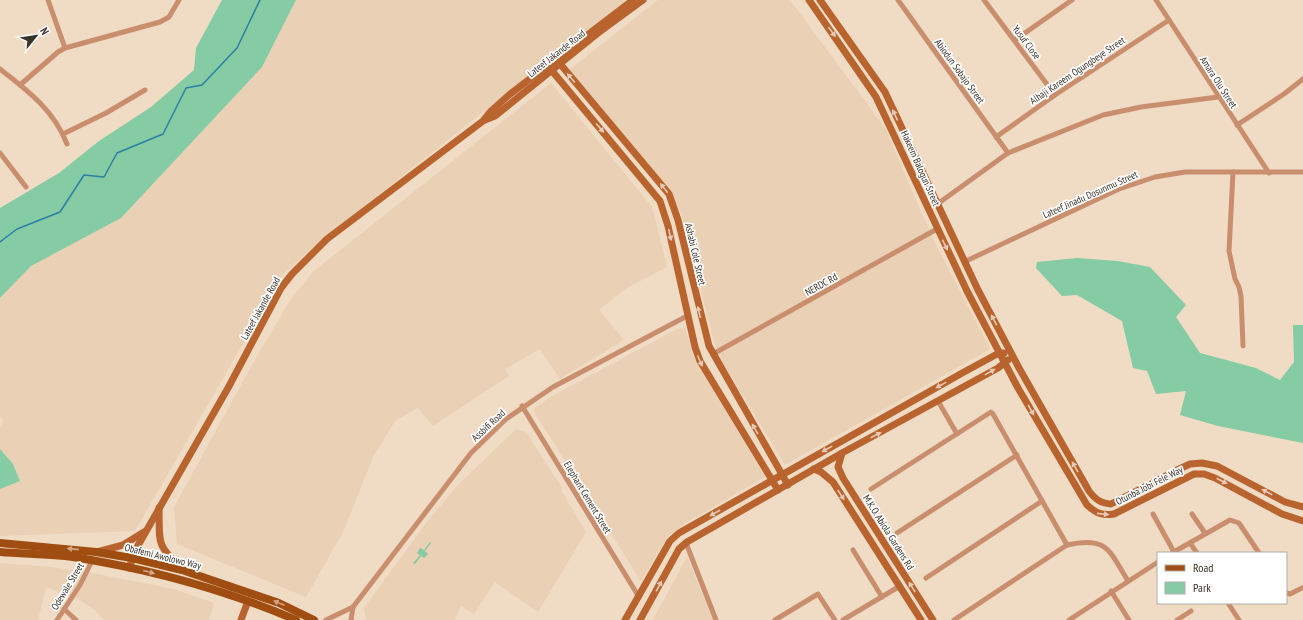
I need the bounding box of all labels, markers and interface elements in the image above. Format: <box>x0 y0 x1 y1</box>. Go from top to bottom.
north arrow <box>16 16 56 56</box>
street label: Yusuf Close <box>1010 23 1044 62</box>
text: N <box>37 25 52 37</box>
one-way arrow <box>828 26 836 37</box>
street label: Lateef Jakande Road <box>525 27 588 80</box>
street label: Alhaji Kareem Ogungbeye Street <box>1027 34 1128 107</box>
street label: Abiodun Sobajo Street <box>932 36 988 106</box>
street label: Amara Olu Street <box>1197 54 1240 111</box>
one-way arrow <box>567 72 576 83</box>
one-way arrow <box>892 109 898 120</box>
one-way arrow <box>595 122 604 133</box>
street label: Hakeem Balogun Street <box>898 128 943 208</box>
street label: Lateef Jinadu Dosunmu Street <box>1041 168 1140 221</box>
one-way arrow <box>659 183 668 194</box>
street label: Ashabi Cole Street <box>682 222 709 287</box>
one-way arrow <box>667 228 673 241</box>
one-way arrow <box>942 239 948 250</box>
street label: NERDC Rd <box>803 270 840 299</box>
street label: Lateef Jakande Road <box>238 275 283 342</box>
one-way arrow <box>696 306 702 318</box>
one-way arrow <box>990 315 997 326</box>
one-way arrow <box>697 355 703 366</box>
one-way arrow <box>984 369 996 376</box>
one-way arrow <box>935 381 947 388</box>
one-way arrow <box>1028 404 1035 416</box>
street label: Assbifi Road <box>469 406 508 444</box>
one-way arrow <box>751 423 758 435</box>
one-way arrow <box>870 431 882 438</box>
one-way arrow <box>821 445 833 452</box>
street label: Elephant Cement Street <box>561 459 614 536</box>
one-way arrow <box>1071 461 1078 473</box>
street label: Otunba Jobi Fele Way <box>1113 463 1185 508</box>
one-way arrow <box>1216 478 1228 485</box>
one-way arrow <box>1261 489 1273 496</box>
one-way arrow <box>837 490 845 500</box>
street label: M.K.O. Abiola Gardens Rd <box>860 492 917 572</box>
one-way arrow <box>709 510 721 517</box>
one-way arrow <box>1097 511 1110 517</box>
street label: Obafemi Awolowo Way <box>123 541 203 572</box>
one-way arrow <box>67 546 79 552</box>
legend <box>1157 552 1287 604</box>
street label: Odewale Street <box>48 560 87 612</box>
text: Road <box>1193 560 1213 575</box>
one-way arrow <box>144 569 156 575</box>
one-way arrow <box>656 580 662 592</box>
text: Park <box>1193 580 1211 595</box>
one-way arrow <box>908 582 916 592</box>
one-way arrow <box>272 600 284 606</box>

